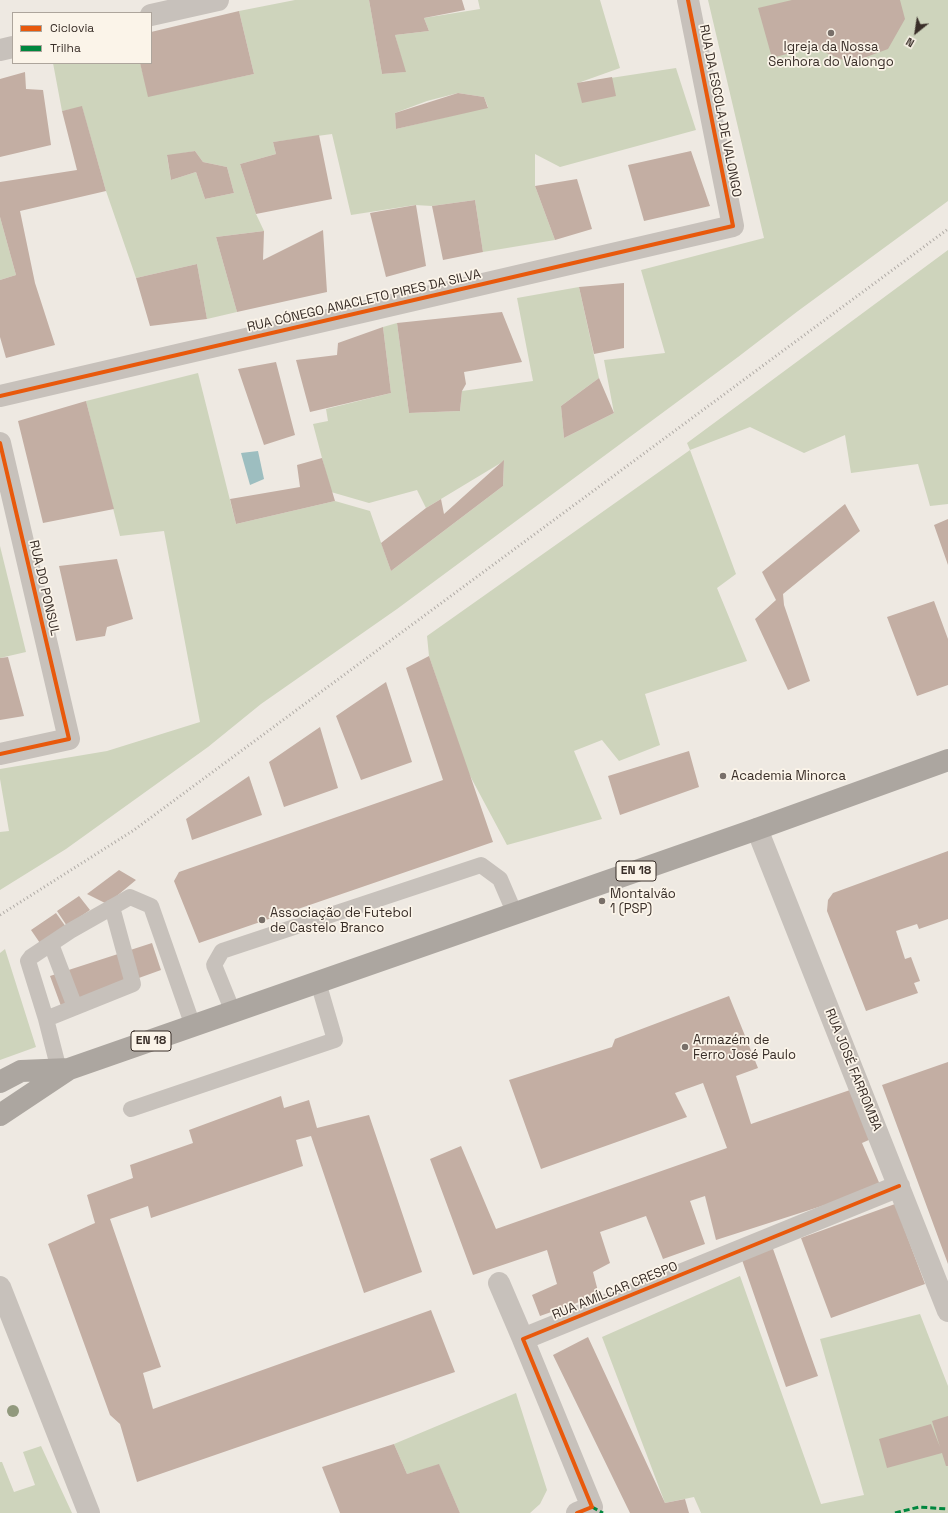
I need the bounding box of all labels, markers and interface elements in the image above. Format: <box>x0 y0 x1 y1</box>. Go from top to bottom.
legend <box>12 12 152 64</box>
north arrow <box>896 12 936 52</box>
text: Ciclovia <box>50 20 94 36</box>
street label: RUA DA ESCOLA DE VALONGO <box>696 23 744 199</box>
marker: Igreja da Nossa Senhora do Valongo <box>826 28 836 38</box>
text: N <box>903 34 917 50</box>
place label: Igreja da Nossa Senhora do Valongo <box>768 39 894 70</box>
text: Trilha <box>50 40 81 56</box>
street label: RUA CÓNEGO ANACLETO PIRES DA SILVA <box>246 266 482 336</box>
street label: RUA DO PONSUL <box>25 539 63 637</box>
place label: Academia Minorca <box>731 768 846 784</box>
marker: Academia Minorca <box>718 771 728 781</box>
road number: EN 18 <box>616 861 656 881</box>
place label: Montalvão 1 (PSP) <box>610 886 676 917</box>
marker: Montalvão 1 (PSP) <box>597 896 607 906</box>
place label: Associação de Futebol de Castelo Branco <box>270 905 412 936</box>
marker: Associação de Futebol de Castelo Branco <box>257 915 267 925</box>
street label: RUA JOSÉ FARROMBA <box>821 1006 885 1134</box>
road number: EN 18 <box>131 1031 171 1051</box>
place label: Armazém de Ferro José Paulo <box>693 1032 796 1063</box>
marker: Armazém de Ferro José Paulo <box>680 1042 690 1052</box>
street label: RUA AMÍLCAR CRESPO <box>550 1259 680 1323</box>

